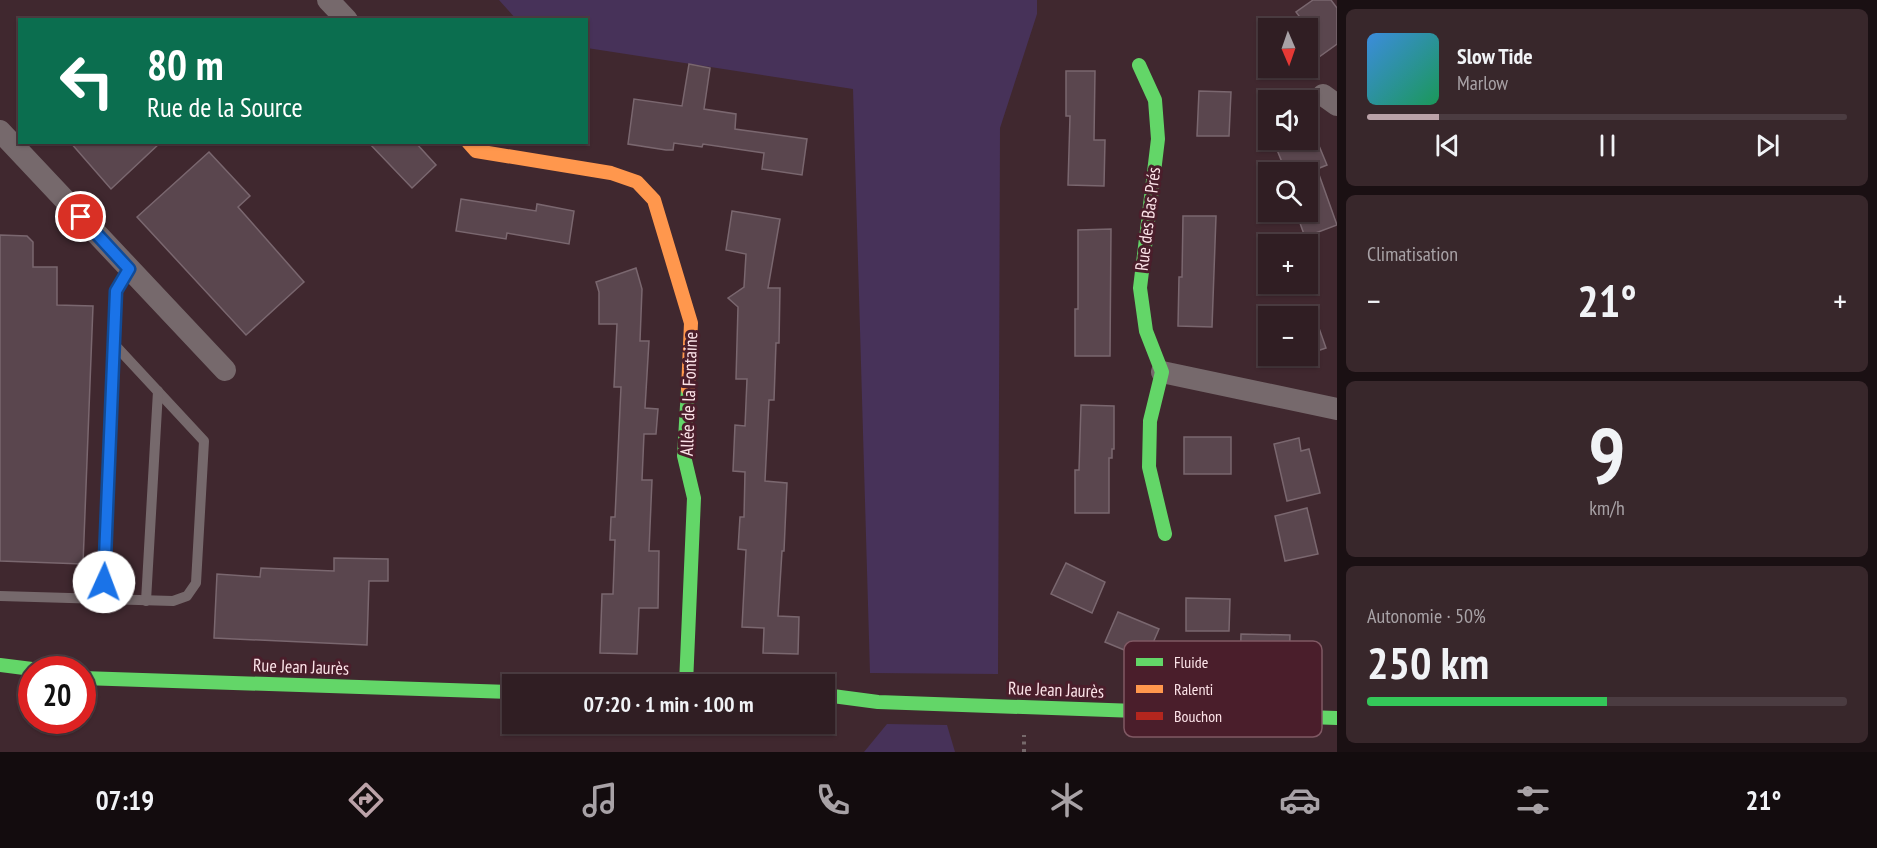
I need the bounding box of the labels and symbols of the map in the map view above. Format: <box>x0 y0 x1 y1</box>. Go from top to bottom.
north arrow <box>1258 18 1318 78</box>
street label: Rue des Bas Prés <box>1130 166 1165 272</box>
pin <box>55 191 106 242</box>
street label: Allée de la Fontaine <box>675 332 702 456</box>
position arrow <box>72 550 136 614</box>
legend <box>1124 641 1322 737</box>
text: Fluide <box>1174 652 1208 672</box>
street label: Rue Jean Jaurès <box>253 653 349 680</box>
speed limit sign: 20 <box>18 656 96 734</box>
street label: Rue Jean Jaurès <box>1008 676 1104 703</box>
text: Ralenti <box>1174 679 1213 699</box>
text: Bouchon <box>1174 706 1222 726</box>

